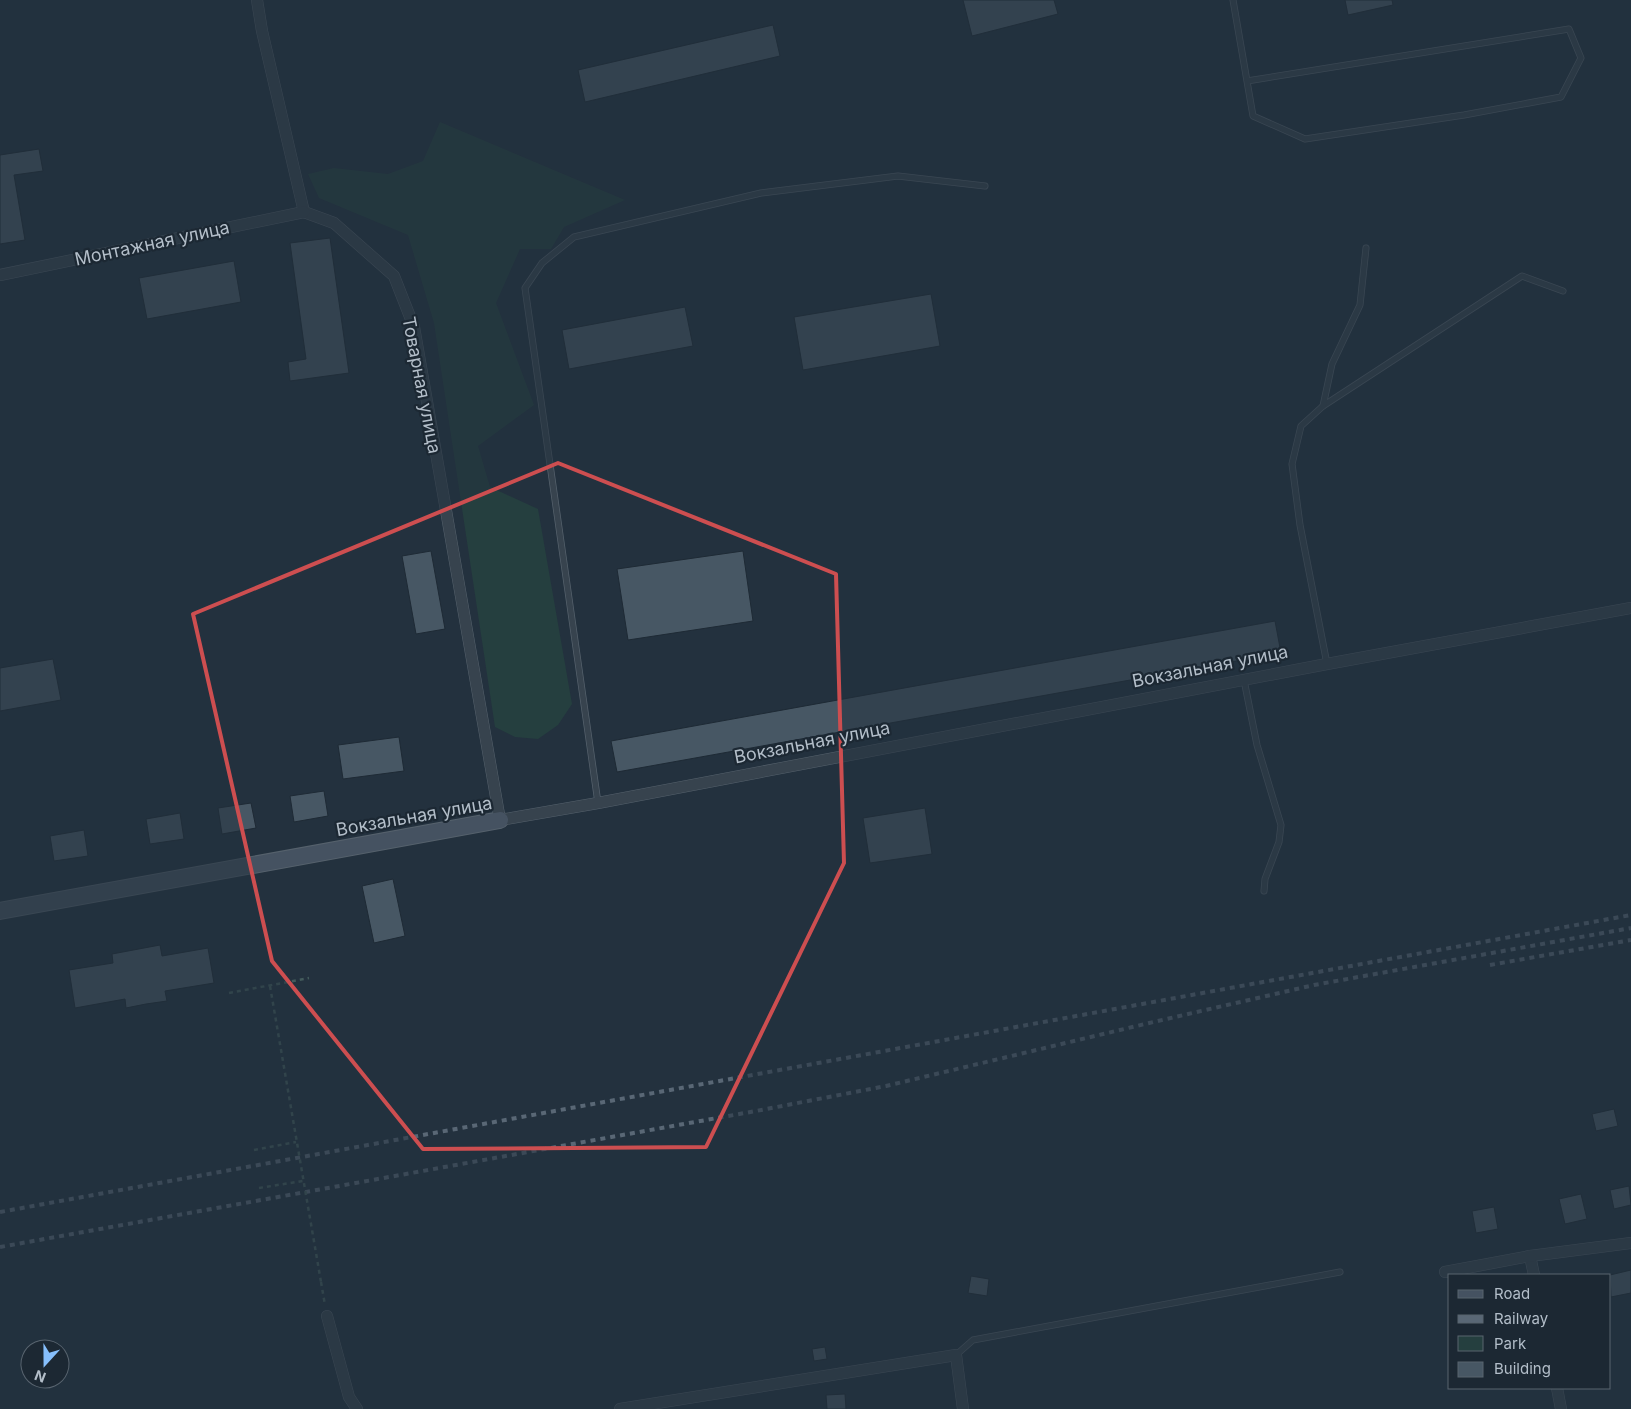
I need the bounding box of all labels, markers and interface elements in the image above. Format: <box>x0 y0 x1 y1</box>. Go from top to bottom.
street label: Монтажная улица <box>73 216 231 270</box>
street label: Товарная улица <box>398 315 446 455</box>
street label: Вокзальная улица <box>1130 641 1290 691</box>
street label: Вокзальная улица <box>732 717 892 767</box>
street label: Вокзальная улица <box>334 792 494 840</box>
legend <box>1448 1274 1611 1389</box>
text: Road <box>1494 1284 1530 1303</box>
text: Railway <box>1494 1309 1549 1328</box>
text: Park <box>1494 1334 1527 1353</box>
north arrow <box>20 1339 70 1389</box>
text: Building <box>1494 1359 1551 1378</box>
text: N <box>32 1367 48 1386</box>

